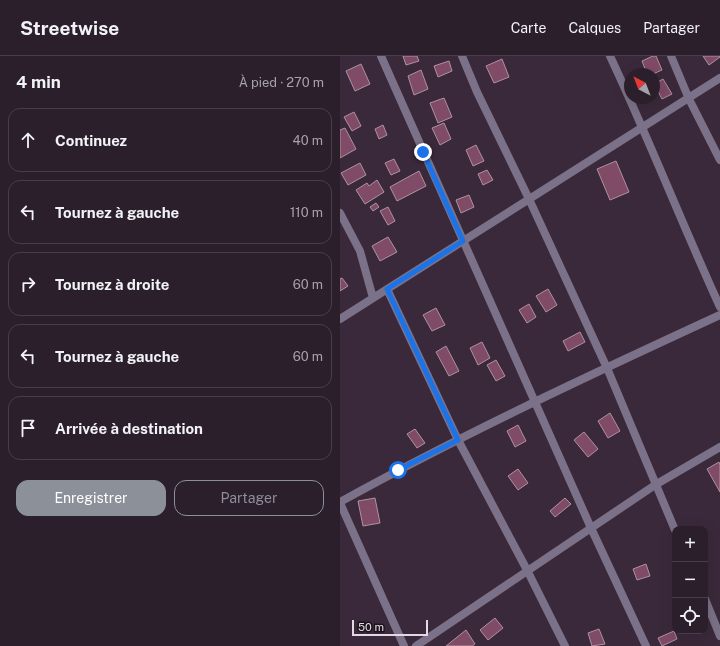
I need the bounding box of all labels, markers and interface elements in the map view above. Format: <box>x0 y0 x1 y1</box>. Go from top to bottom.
text: Streetwise <box>20 17 119 39</box>
text: Carte <box>511 20 547 36</box>
text: Calques <box>569 20 621 36</box>
text: Partager <box>643 20 700 36</box>
north arrow <box>624 68 660 104</box>
text: 4 min <box>16 72 61 92</box>
text: À pied · 270 m <box>239 75 324 90</box>
icon: ahead <box>17 129 39 151</box>
text: Continuez <box>55 132 127 149</box>
text: 40 m <box>292 133 323 148</box>
route end <box>414 143 432 161</box>
icon: left <box>17 201 39 223</box>
text: Tournez à gauche <box>55 204 179 221</box>
text: 110 m <box>290 205 323 220</box>
icon: right <box>17 273 39 295</box>
text: Tournez à droite <box>55 276 169 293</box>
text: 60 m <box>293 277 323 292</box>
icon: left <box>17 345 39 367</box>
text: Tournez à gauche <box>55 348 179 365</box>
text: 60 m <box>293 349 323 364</box>
icon: arrive <box>17 417 39 439</box>
text: Arrivée à destination <box>55 420 203 437</box>
route start <box>389 461 407 479</box>
button: Enregistrer <box>16 480 166 516</box>
button: Partager <box>174 480 324 516</box>
map controls <box>672 526 708 634</box>
button: + <box>672 526 708 562</box>
button: − <box>672 562 708 598</box>
button: locate <box>672 598 708 634</box>
scale bar <box>352 618 428 637</box>
text: 50 m <box>358 621 384 633</box>

